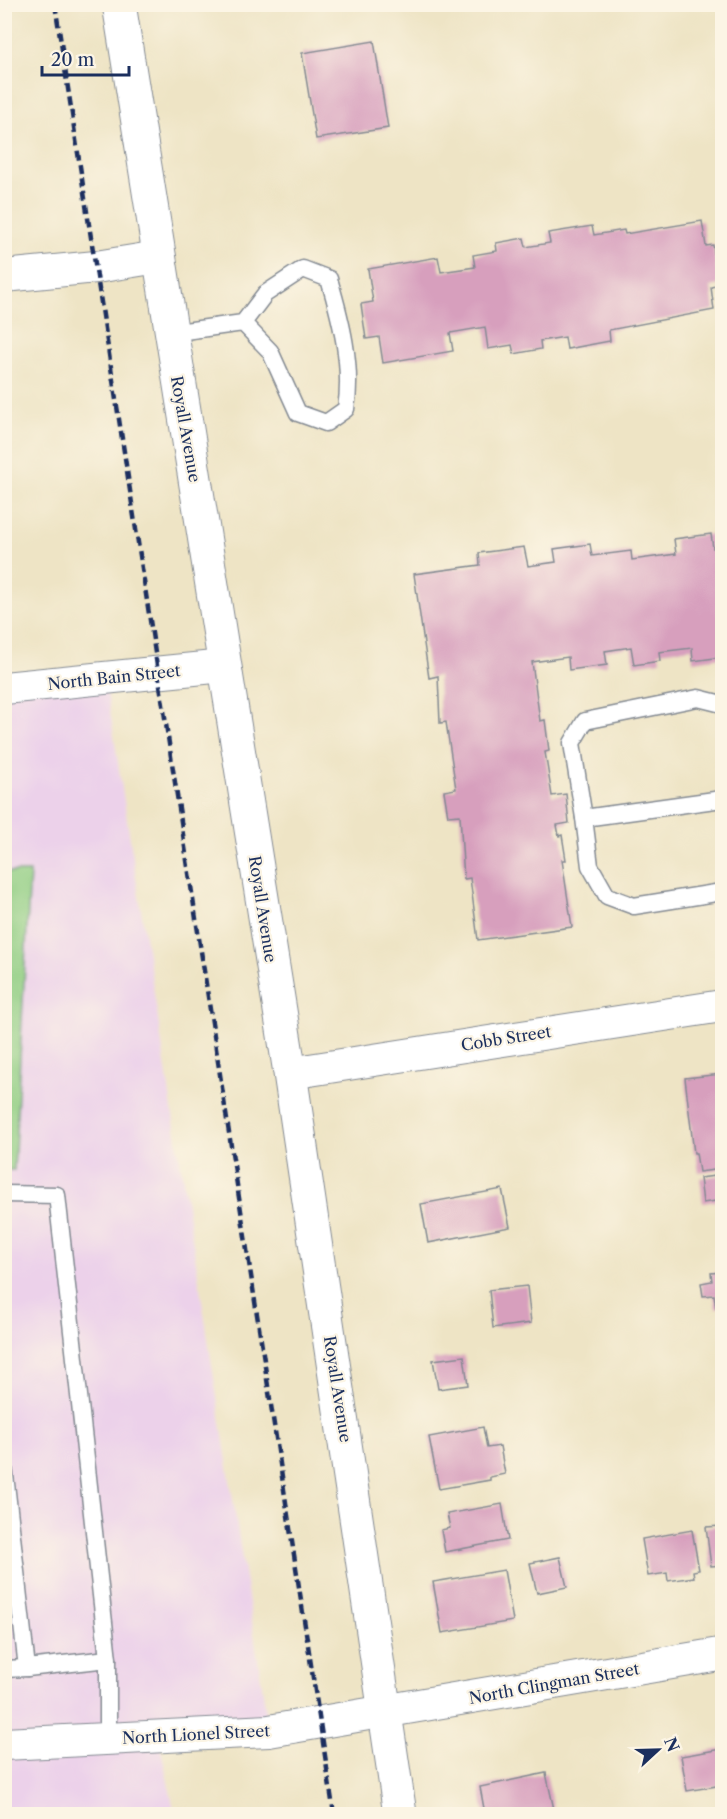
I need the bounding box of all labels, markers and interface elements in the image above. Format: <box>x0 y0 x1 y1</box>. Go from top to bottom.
scale bar <box>42 39 129 77</box>
text: 20 m <box>51 49 95 71</box>
street label: Royall Avenue <box>167 374 205 484</box>
street label: North Bain Street <box>47 660 182 694</box>
street label: Royall Avenue <box>245 854 281 964</box>
street label: Cobb Street <box>459 1021 553 1055</box>
street label: Royall Avenue <box>320 1334 356 1444</box>
street label: North Clingman Street <box>467 1658 641 1708</box>
street label: North Lionel Street <box>122 1720 271 1748</box>
north arrow <box>628 1720 688 1780</box>
text: N <box>660 1734 684 1755</box>

